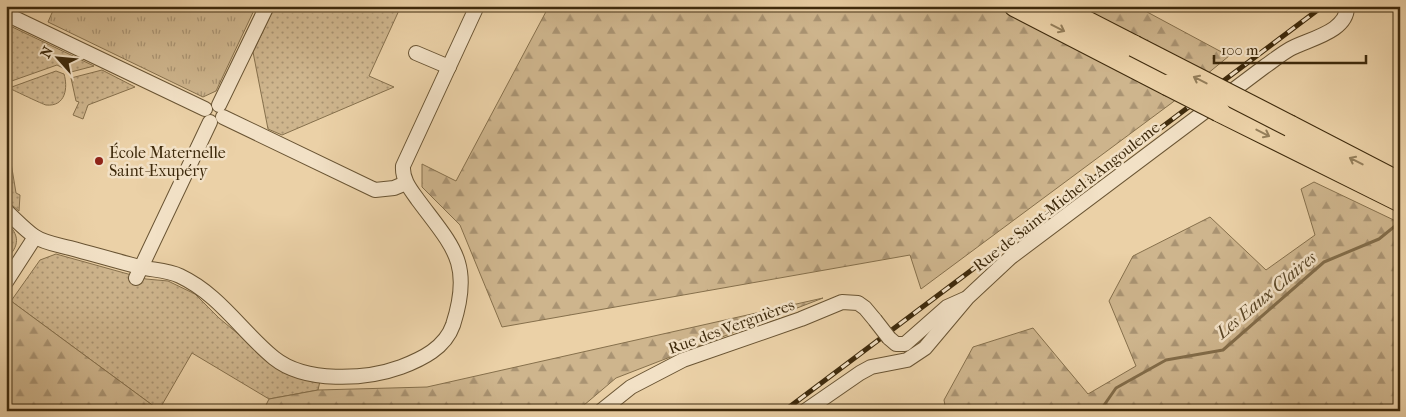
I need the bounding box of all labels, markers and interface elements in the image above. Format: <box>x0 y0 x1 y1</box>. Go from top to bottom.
one-way arrow <box>1051 23 1066 33</box>
north arrow <box>32 32 82 82</box>
scale bar <box>1214 32 1366 64</box>
text: 100 m <box>1221 41 1259 59</box>
text: N <box>37 43 57 61</box>
one-way arrow <box>1193 75 1208 84</box>
street label: Rue de Saint-Michel à Angouleme <box>969 118 1163 275</box>
one-way arrow <box>1255 129 1270 138</box>
place label: École Maternelle Saint-Exupéry <box>109 142 226 180</box>
marker: École Maternelle Saint-Exupéry <box>93 155 105 167</box>
one-way arrow <box>1349 156 1364 166</box>
water label: Les Eaux Claires <box>1210 247 1321 345</box>
street label: Rue des Vergnières <box>666 295 797 358</box>

